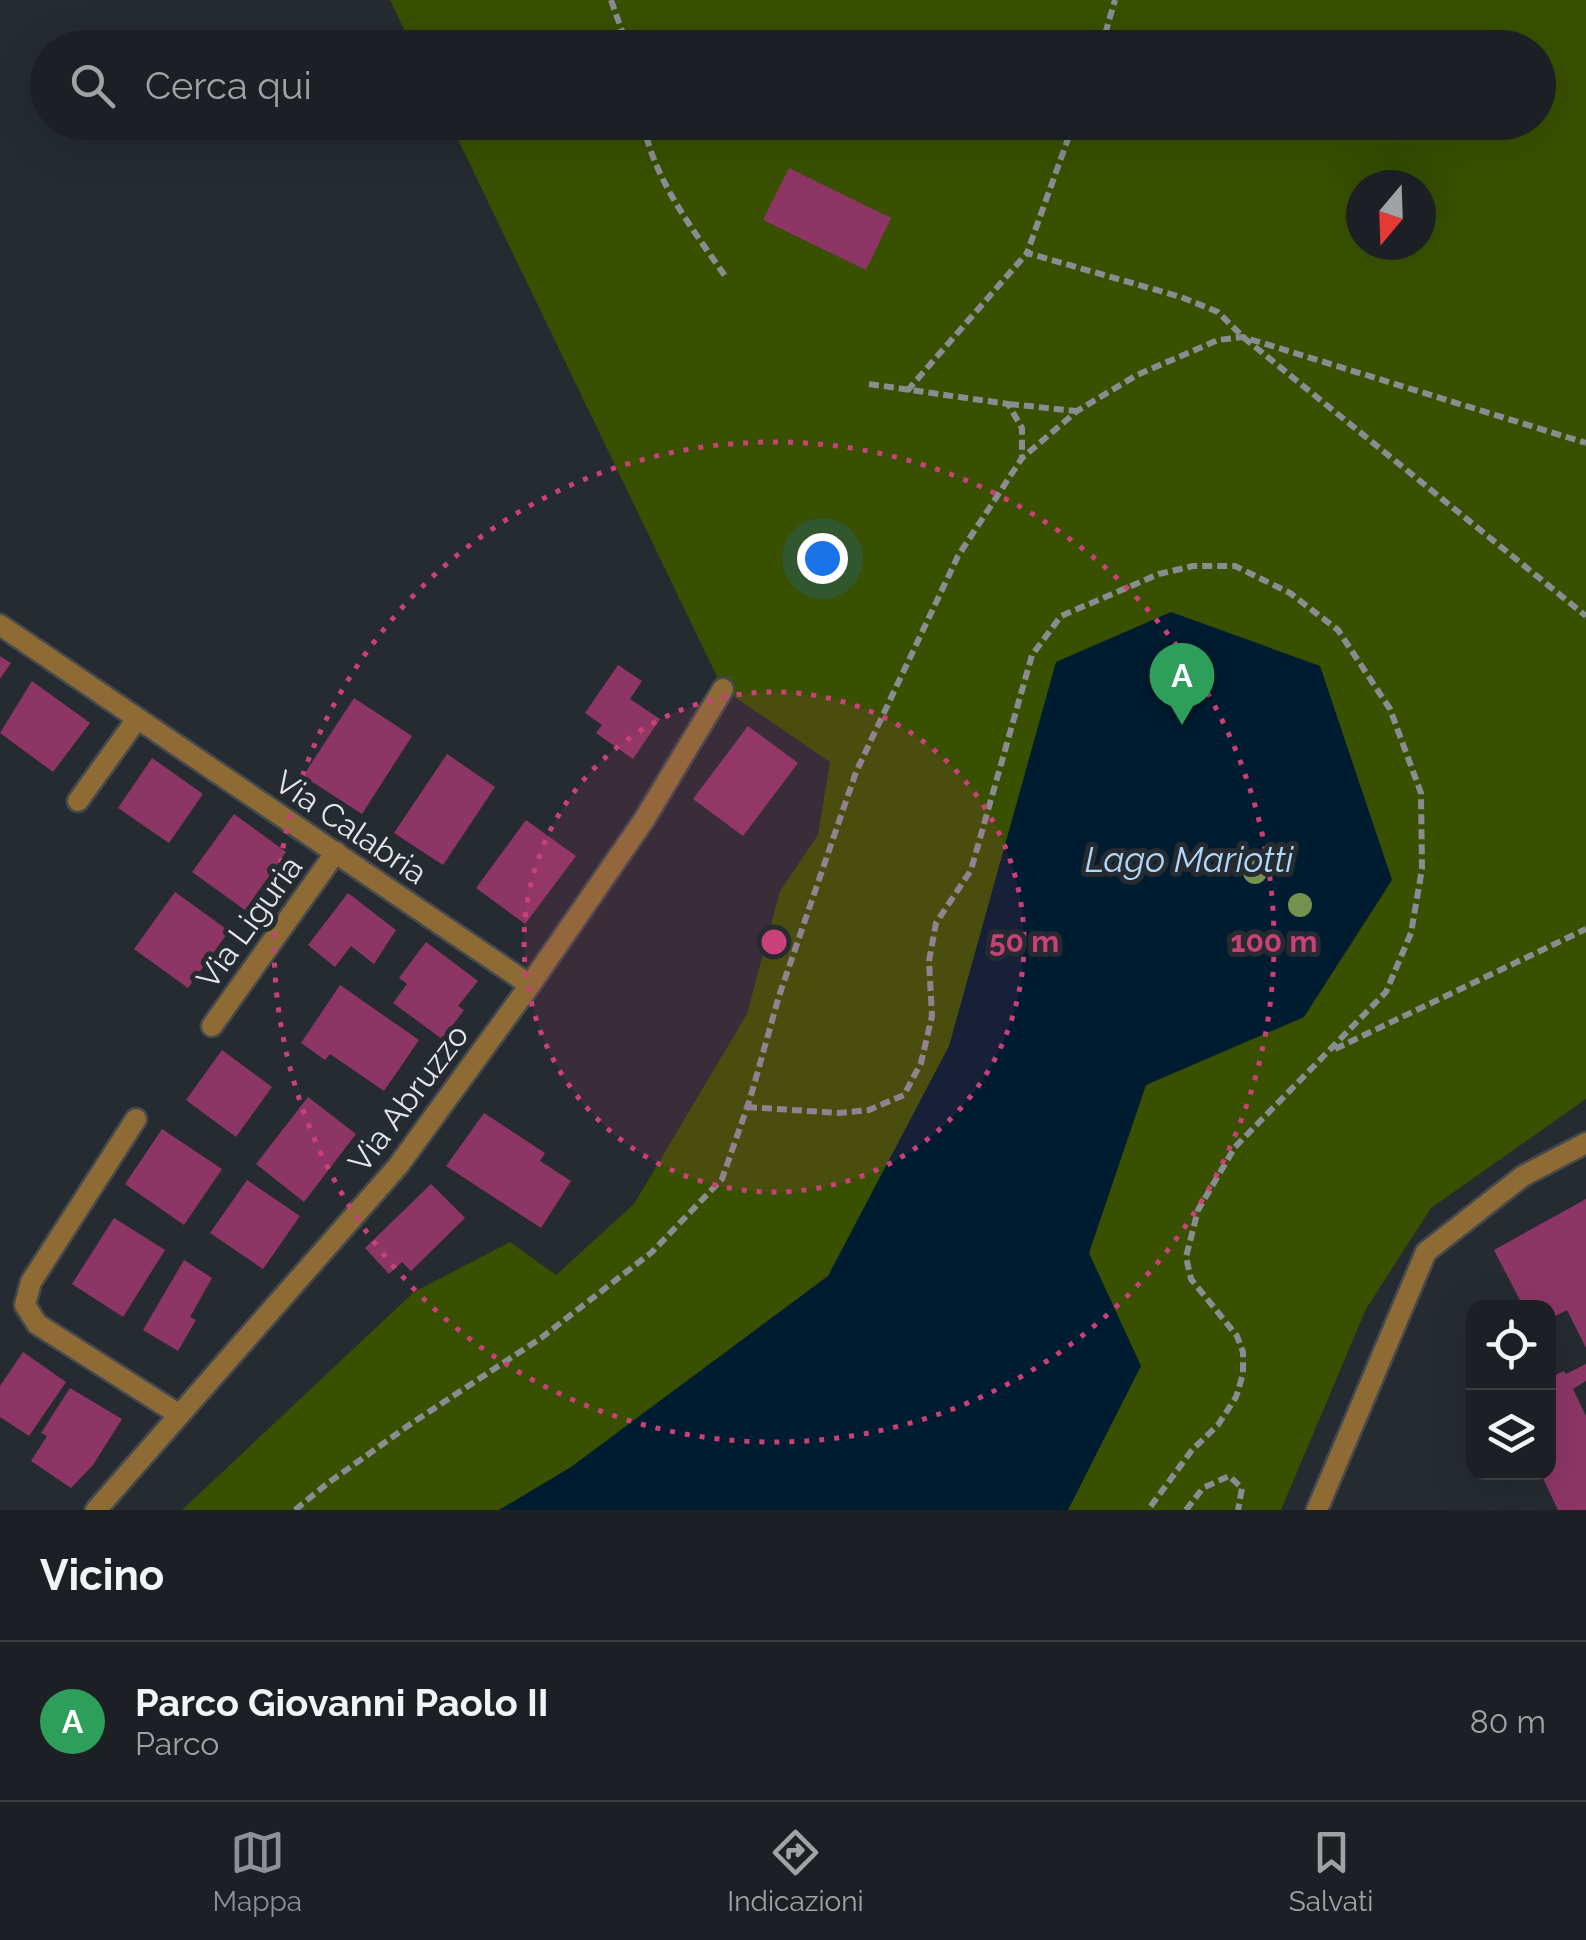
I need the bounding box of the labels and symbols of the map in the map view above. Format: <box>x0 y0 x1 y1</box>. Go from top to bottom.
north arrow <box>1346 170 1436 260</box>
your location <box>797 533 848 584</box>
pin: A <box>1150 642 1214 725</box>
street label: Via Calabria <box>268 763 434 891</box>
water label: Lago Mariotti <box>1085 839 1295 880</box>
street label: Via Liguria <box>189 849 309 995</box>
centre of rings <box>756 924 792 960</box>
text: 50 m <box>989 924 1059 959</box>
text: 100 m <box>1231 924 1317 959</box>
street label: Via Abruzzo <box>341 1017 475 1179</box>

